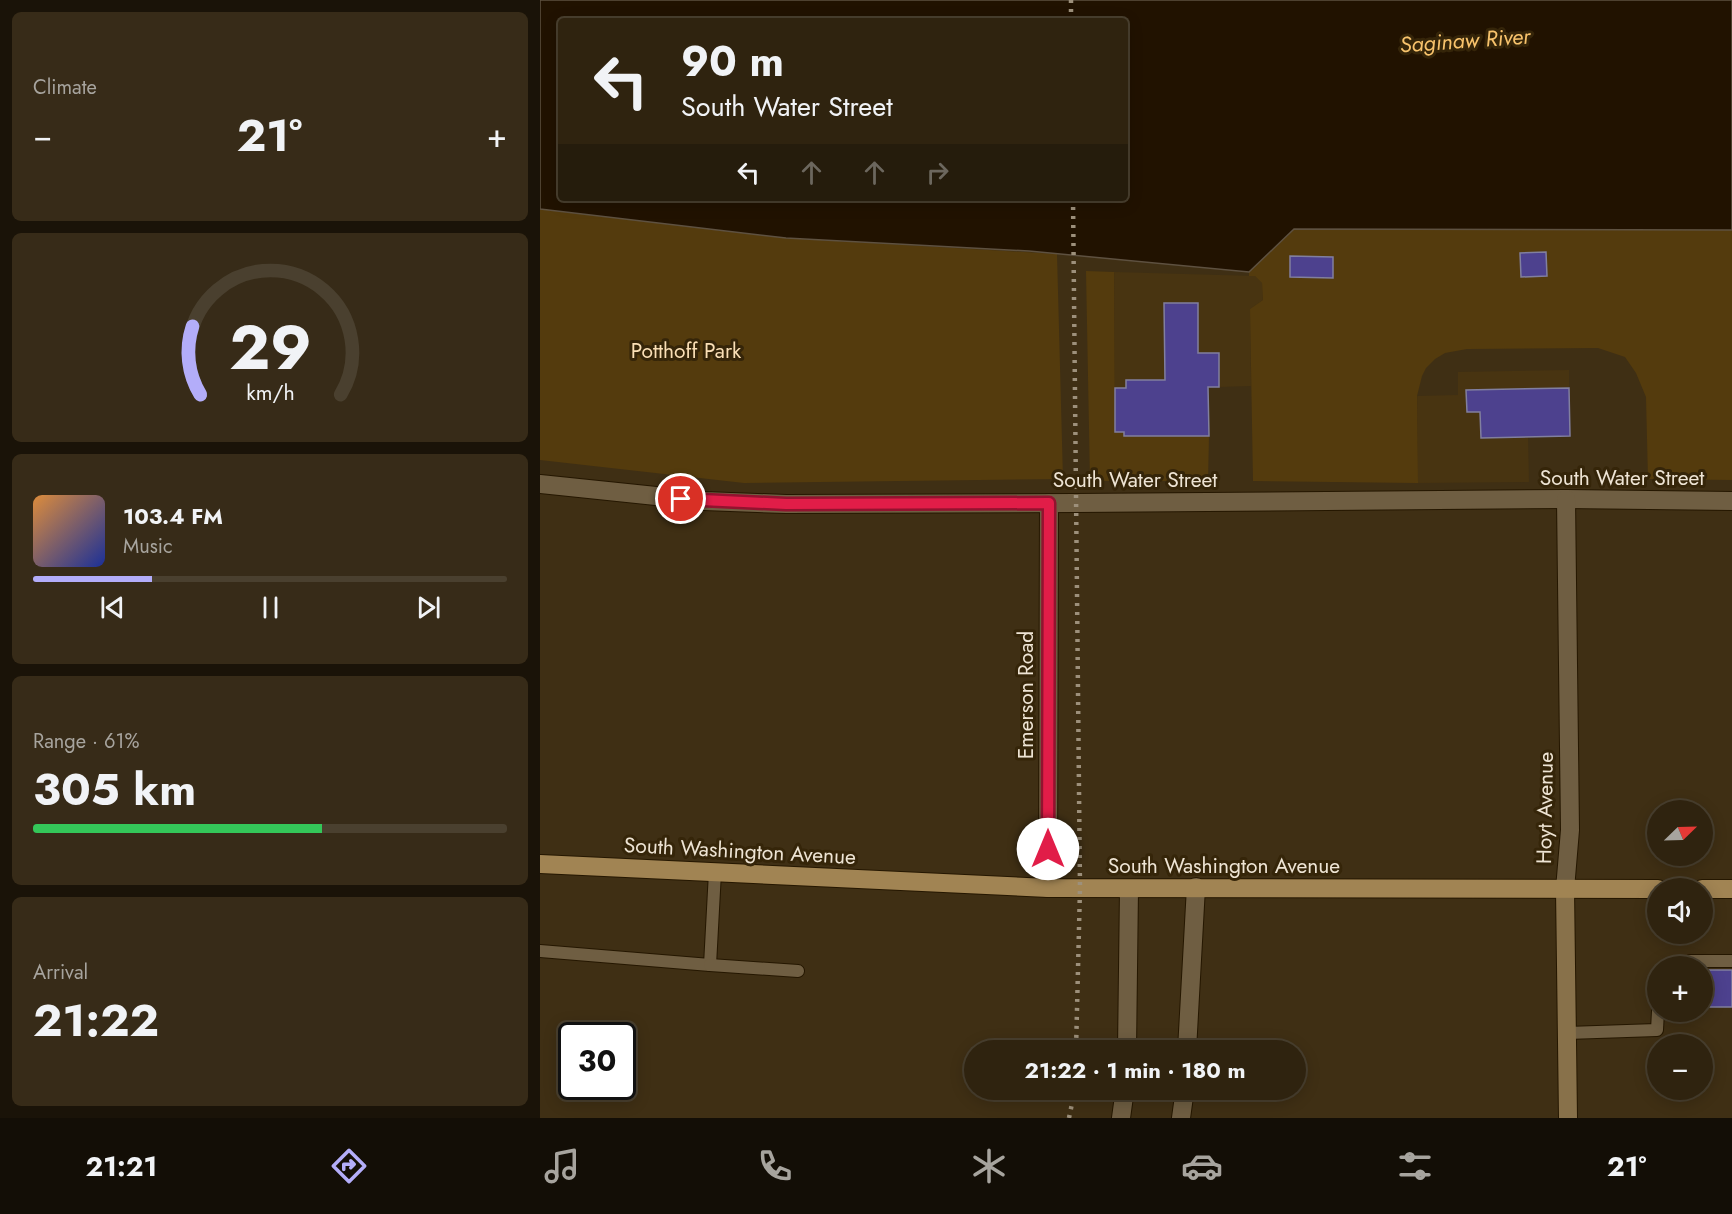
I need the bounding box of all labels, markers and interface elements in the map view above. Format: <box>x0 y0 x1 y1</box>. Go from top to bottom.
water label: Saginaw River <box>1399 19 1533 61</box>
text: 90 m <box>681 31 784 92</box>
icon: left <box>582 42 660 120</box>
text: Climate <box>33 73 97 102</box>
text: South Water Street <box>681 87 893 126</box>
text: 21° <box>237 103 302 168</box>
text: − <box>33 112 52 159</box>
text: + <box>487 112 507 159</box>
icon: left <box>732 156 765 189</box>
icon: ahead <box>795 156 828 189</box>
icon: ahead <box>858 156 891 189</box>
icon: right <box>921 156 954 189</box>
text: 29 <box>229 302 311 392</box>
park label: Potthoff Park <box>631 336 742 366</box>
text: km/h <box>246 377 294 408</box>
street label: South Water Street <box>1540 463 1704 493</box>
street label: South Water Street <box>1053 465 1217 495</box>
pin <box>655 473 706 524</box>
icon: arrive <box>664 482 697 515</box>
text: 103.4 FM <box>123 500 223 532</box>
text: Music <box>123 532 173 561</box>
icon: previous <box>96 591 129 624</box>
icon: pause <box>254 591 287 624</box>
icon: next <box>412 591 445 624</box>
street label: Emerson Road <box>1011 631 1041 759</box>
text: Range · 61% <box>33 727 140 756</box>
street label: Hoyt Avenue <box>1529 751 1561 864</box>
text: 305 km <box>33 757 196 822</box>
north arrow <box>1647 800 1713 866</box>
map controls <box>1647 800 1713 1100</box>
position arrow <box>1016 817 1080 881</box>
street label: South Washington Avenue <box>623 830 857 872</box>
street label: South Washington Avenue <box>1108 851 1340 881</box>
button: sound <box>1647 878 1713 944</box>
button: + <box>1647 956 1713 1022</box>
text: Arrival <box>33 958 88 987</box>
text: 21:22 <box>33 988 159 1053</box>
speed limit sign: 30 <box>558 1022 636 1100</box>
button: − <box>1647 1034 1713 1100</box>
text: 21:22 · 1 min · 180 m <box>1025 1054 1245 1086</box>
icon: directions <box>328 1145 370 1187</box>
icon: music <box>541 1145 583 1187</box>
icon: phone <box>754 1145 796 1187</box>
icon: climate <box>968 1145 1010 1187</box>
icon: car <box>1181 1145 1223 1187</box>
icon: filters <box>1394 1145 1436 1187</box>
text: 21:21 <box>86 1147 157 1186</box>
text: 21° <box>1607 1147 1646 1186</box>

